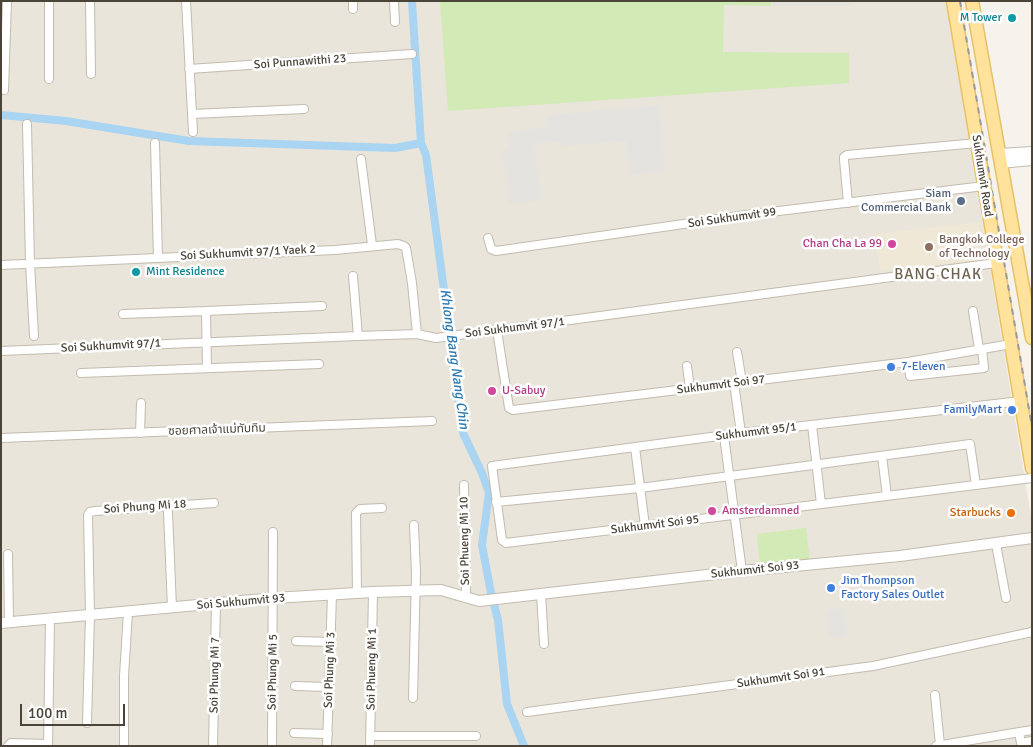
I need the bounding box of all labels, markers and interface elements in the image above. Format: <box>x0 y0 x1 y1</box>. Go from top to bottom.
place label: M Tower <box>960 11 1002 25</box>
marker: M Tower <box>1006 12 1018 24</box>
street label: Soi Punnawithi 23 <box>253 52 347 72</box>
street label: Sukhumvit Road <box>968 134 996 218</box>
place label: Siam Commercial Bank <box>861 187 951 215</box>
marker: Siam Commercial Bank <box>955 195 967 207</box>
street label: Soi Sukhumvit 99 <box>687 205 777 231</box>
place label: Bangkok College of Technology <box>939 233 1024 261</box>
place label: Chan Cha La 99 <box>803 237 882 251</box>
marker: Chan Cha La 99 <box>886 238 898 250</box>
marker: Bangkok College of Technology <box>923 241 935 253</box>
street label: Soi Sukhumvit 97/1 Yaek 2 <box>180 242 316 264</box>
place label: Mint Residence <box>146 265 224 279</box>
marker: Mint Residence <box>130 266 142 278</box>
district label: BANG CHAK <box>893 266 983 284</box>
water label: Khlong Bang Nang Chin <box>436 288 472 430</box>
street label: Soi Sukhumvit 97/1 <box>464 315 566 341</box>
street label: Soi Sukhumvit 97/1 <box>61 336 161 356</box>
place label: 7-Eleven <box>901 360 946 374</box>
marker: 7-Eleven <box>885 361 897 373</box>
street label: Sukhumvit Soi 97 <box>676 372 766 398</box>
place label: U-Sabuy <box>502 384 545 398</box>
marker: U-Sabuy <box>486 385 498 397</box>
place label: FamilyMart <box>944 403 1002 417</box>
marker: FamilyMart <box>1006 404 1018 416</box>
street label: Sukhumvit 95/1 <box>715 420 797 444</box>
street label: ซอยศาลเจ้าแม่ทับทิม <box>168 421 266 439</box>
street label: Soi Phung Mi 18 <box>103 497 187 517</box>
street label: Soi Phueng Mi 10 <box>457 497 473 585</box>
place label: Amsterdamned <box>722 504 799 518</box>
marker: Amsterdamned <box>706 505 718 517</box>
place label: Starbucks <box>950 506 1001 520</box>
marker: Starbucks <box>1005 507 1017 519</box>
street label: Sukhumvit Soi 95 <box>610 512 700 538</box>
street label: Sukhumvit Soi 93 <box>710 558 800 582</box>
place label: Jim Thompson Factory Sales Outlet <box>841 574 944 602</box>
marker: Jim Thompson Factory Sales Outlet <box>825 582 837 594</box>
street label: Soi Sukhumvit 93 <box>196 591 286 613</box>
street label: Soi Phueng Mi 1 <box>364 628 380 710</box>
street label: Soi Phung Mi 3 <box>321 632 339 708</box>
street label: Soi Phung Mi 5 <box>265 634 281 710</box>
street label: Soi Phung Mi 7 <box>207 637 223 713</box>
street label: Sukhumvit Soi 91 <box>736 665 826 691</box>
scale bar <box>22 694 128 726</box>
text: 100 m <box>28 704 68 722</box>

